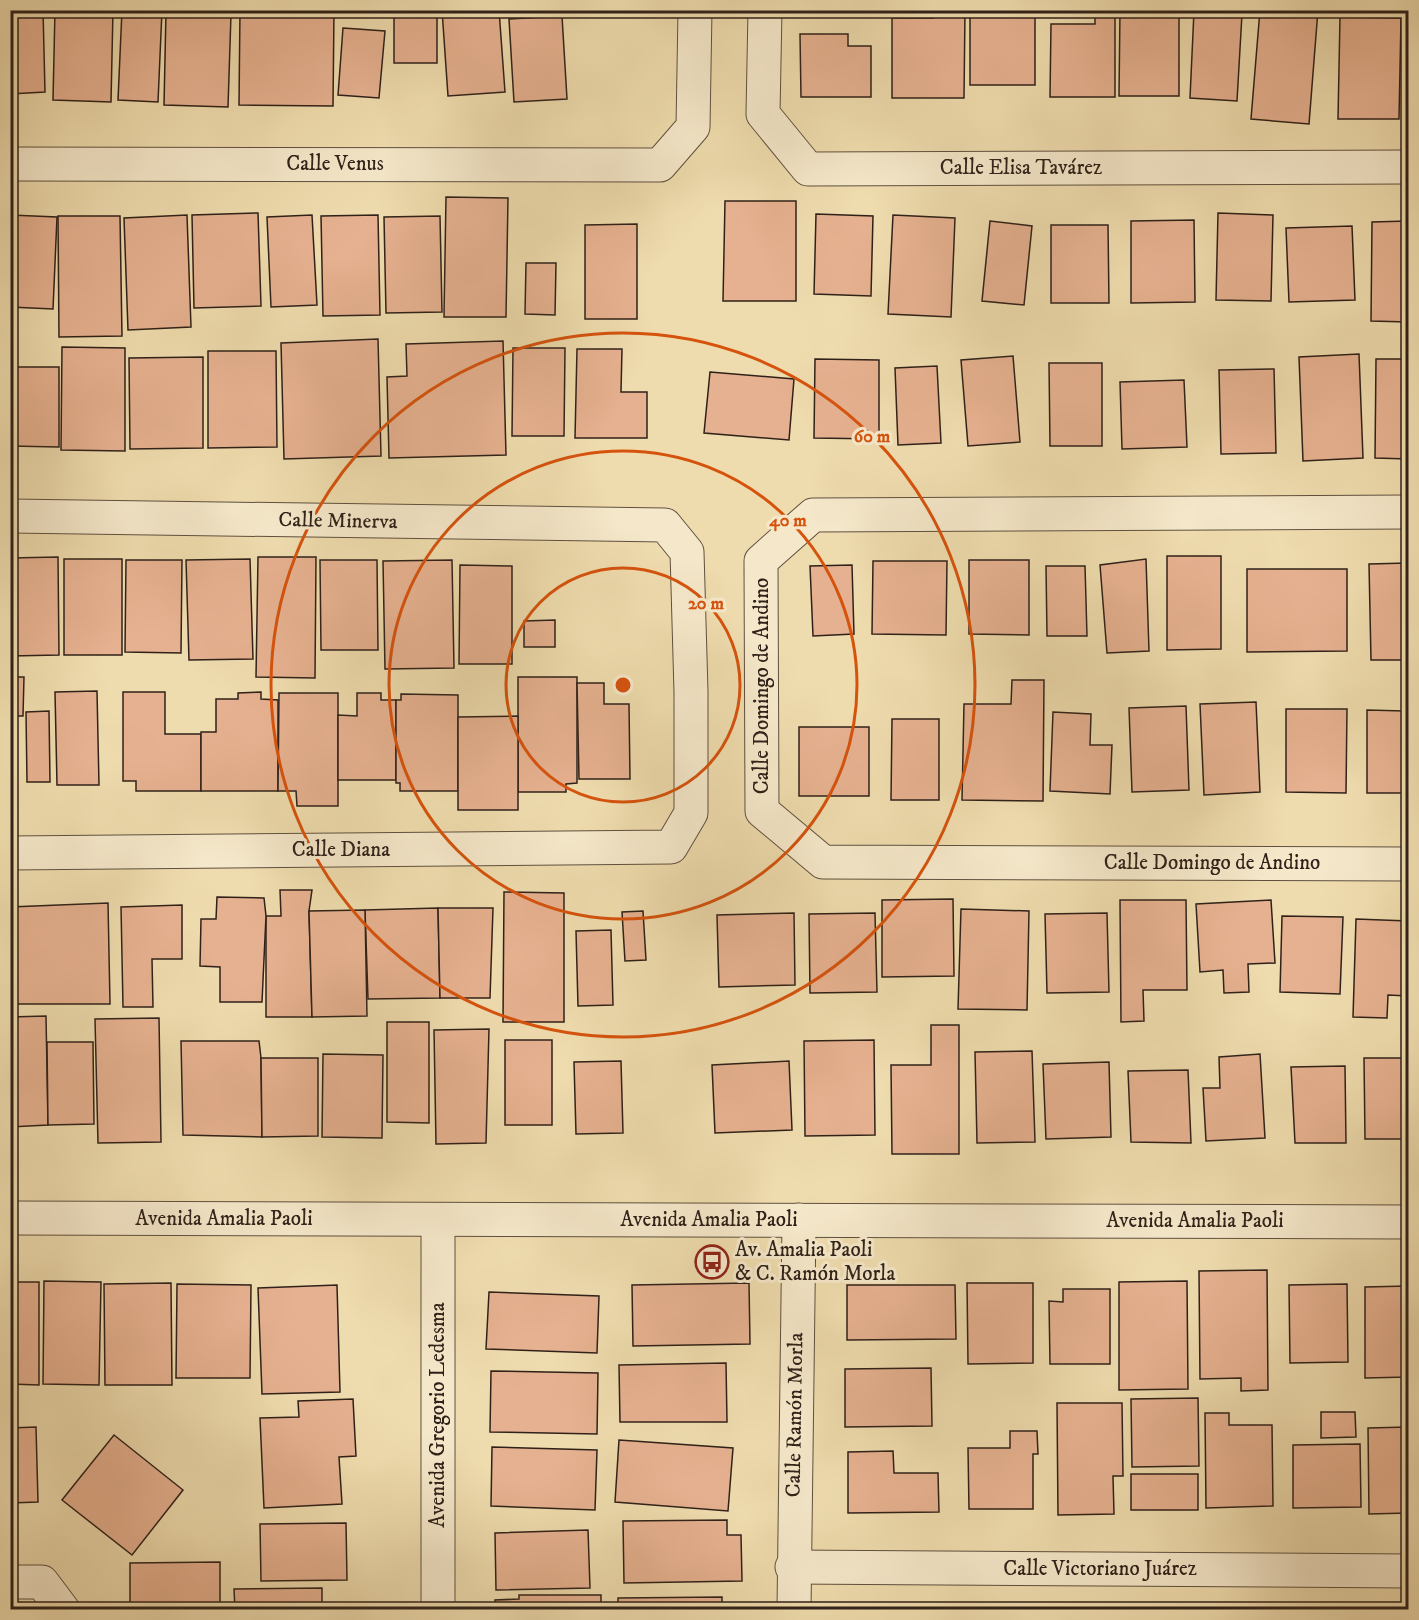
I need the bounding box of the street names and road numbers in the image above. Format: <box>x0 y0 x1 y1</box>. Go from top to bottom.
street label: Calle Venus <box>286 151 384 177</box>
street label: Calle Elisa Tavárez <box>940 155 1102 181</box>
street label: Calle Minerva <box>278 507 398 535</box>
street label: Calle Domingo de Andino <box>749 578 775 794</box>
street label: Calle Diana <box>292 837 390 863</box>
street label: Calle Domingo de Andino <box>1104 850 1320 876</box>
street label: Avenida Amalia Paoli <box>135 1206 313 1232</box>
street label: Avenida Amalia Paoli <box>620 1207 798 1233</box>
street label: Avenida Amalia Paoli <box>1106 1208 1284 1234</box>
street label: Avenida Gregorio Ledesma <box>425 1302 451 1528</box>
street label: Calle Ramón Morla <box>781 1332 809 1498</box>
street label: Calle Victoriano Juárez <box>1003 1556 1197 1582</box>

